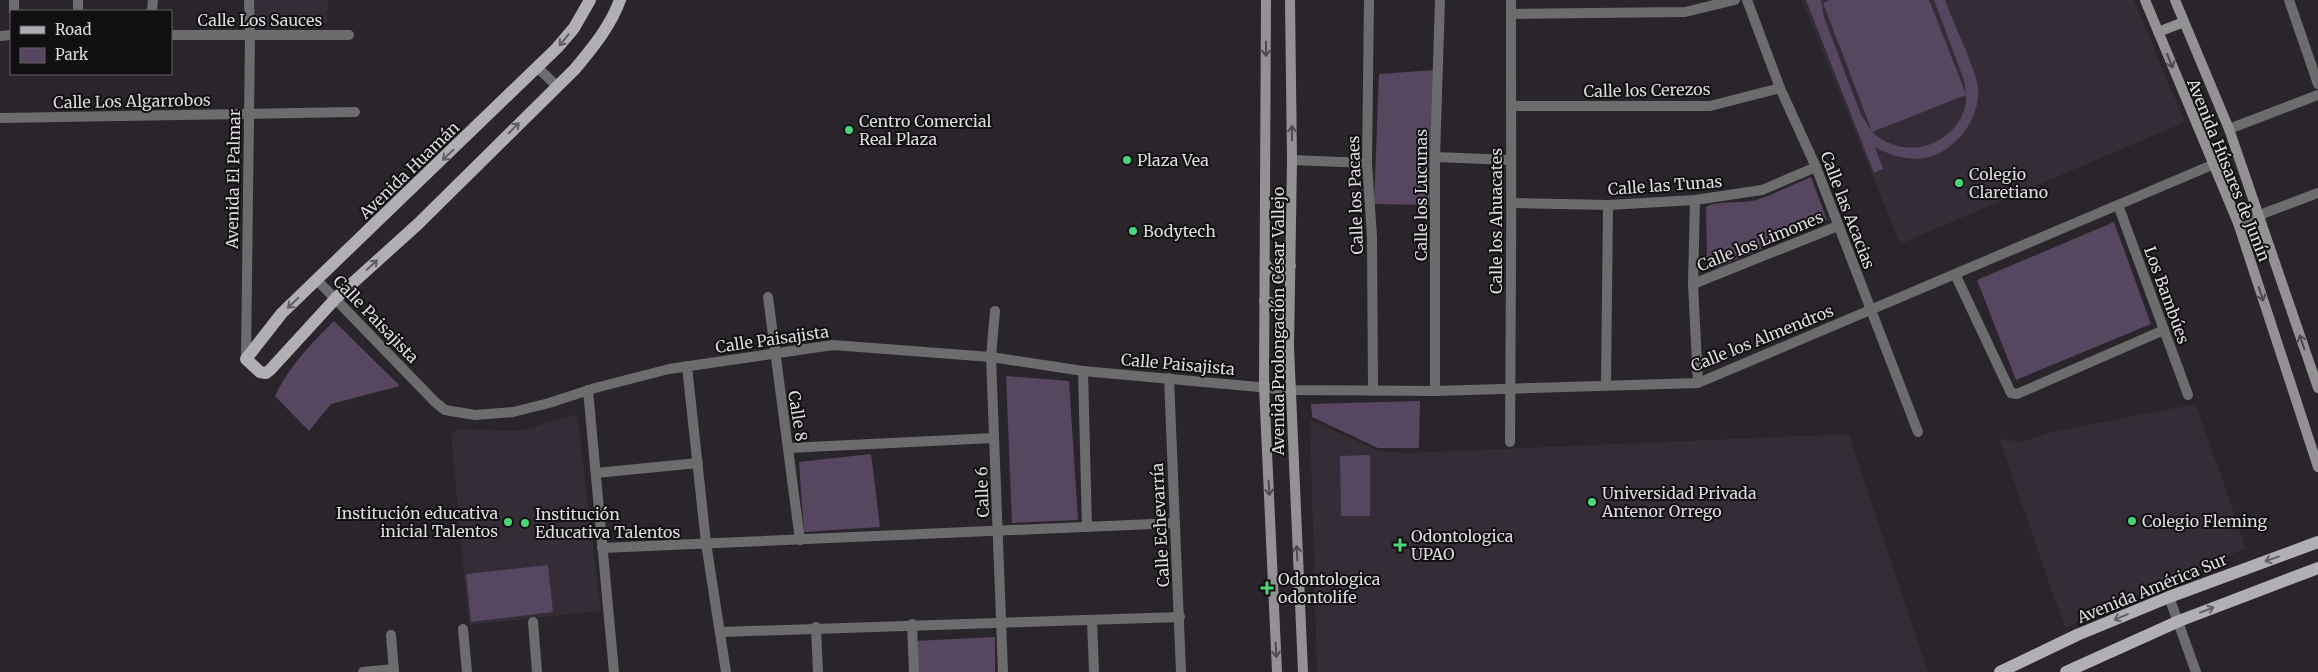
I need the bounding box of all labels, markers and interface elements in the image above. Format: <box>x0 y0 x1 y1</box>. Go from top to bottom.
legend <box>10 10 172 75</box>
street label: Calle Los Sauces <box>198 10 323 30</box>
text: Road <box>55 20 91 39</box>
one-way arrow <box>558 34 569 47</box>
one-way arrow <box>1261 40 1271 56</box>
text: Park <box>55 45 89 64</box>
one-way arrow <box>2165 53 2175 68</box>
street label: Avenida Húsares de Junín <box>2183 75 2275 265</box>
street label: Calle los Cerezos <box>1583 79 1711 101</box>
street label: Calle Los Algarrobos <box>53 90 211 112</box>
street label: Avenida El Palmar <box>222 109 244 250</box>
place label: Centro Comercial Real Plaza <box>859 111 992 149</box>
street label: Avenida Huamán <box>354 117 464 224</box>
one-way arrow <box>508 122 520 134</box>
marker: Centro Comercial Real Plaza <box>843 124 855 136</box>
one-way arrow <box>1287 126 1297 142</box>
street label: Calle los Lucunas <box>1411 129 1431 261</box>
street label: Calle los Pacaes <box>1343 135 1367 255</box>
one-way arrow <box>442 148 454 161</box>
street label: Calle los Ahuacates <box>1486 148 1506 294</box>
street label: Calle las Acacias <box>1816 149 1880 272</box>
place label: Plaza Vea <box>1137 150 1209 170</box>
marker: Plaza Vea <box>1121 154 1133 166</box>
place label: Colegio Claretiano <box>1969 164 2048 202</box>
street label: Calle las Tunas <box>1607 171 1723 199</box>
marker: Colegio Claretiano <box>1953 177 1965 189</box>
street label: Avenida Prolongación César Vallejo <box>1268 187 1288 456</box>
street label: Calle los Limones <box>1694 207 1826 275</box>
place label: Bodytech <box>1143 221 1216 241</box>
marker: Bodytech <box>1127 225 1139 237</box>
street label: Los Bambúes <box>2140 243 2194 347</box>
one-way arrow <box>366 259 379 271</box>
street label: Calle Paisajista <box>329 271 423 367</box>
one-way arrow <box>2257 286 2266 301</box>
one-way arrow <box>287 297 299 309</box>
street label: Calle los Almendros <box>1688 300 1836 376</box>
street label: Calle Paisajista <box>714 321 830 357</box>
one-way arrow <box>2297 334 2307 350</box>
street label: Calle Paisajista <box>1120 349 1236 379</box>
street label: Calle 8 <box>784 389 812 443</box>
street label: Calle Echevarría <box>1147 462 1173 588</box>
street label: Calle 6 <box>971 466 993 518</box>
one-way arrow <box>1264 479 1273 495</box>
place label: Universidad Privada Antenor Orrego <box>1601 483 1757 521</box>
marker: Universidad Privada Antenor Orrego <box>1586 496 1598 508</box>
place label: Institución educativa inicial Talentos <box>336 503 498 541</box>
place label: Institución Educativa Talentos <box>535 504 680 542</box>
place label: Colegio Fleming <box>2142 511 2267 531</box>
marker: Colegio Fleming <box>2126 515 2138 527</box>
marker: Institución educativa inicial Talentos <box>502 516 514 528</box>
marker: Institución Educativa Talentos <box>519 517 531 529</box>
place label: Odontologica UPAO <box>1411 526 1514 564</box>
marker: Odontologica UPAO <box>1393 538 1407 552</box>
one-way arrow <box>1293 546 1302 562</box>
street label: Avenida América Sur <box>2073 549 2230 628</box>
one-way arrow <box>2265 555 2280 564</box>
place label: Odontologica odontolife <box>1278 569 1381 607</box>
marker: Odontologica odontolife <box>1260 581 1274 595</box>
one-way arrow <box>2199 605 2214 614</box>
one-way arrow <box>2113 613 2129 622</box>
one-way arrow <box>1271 642 1280 658</box>

